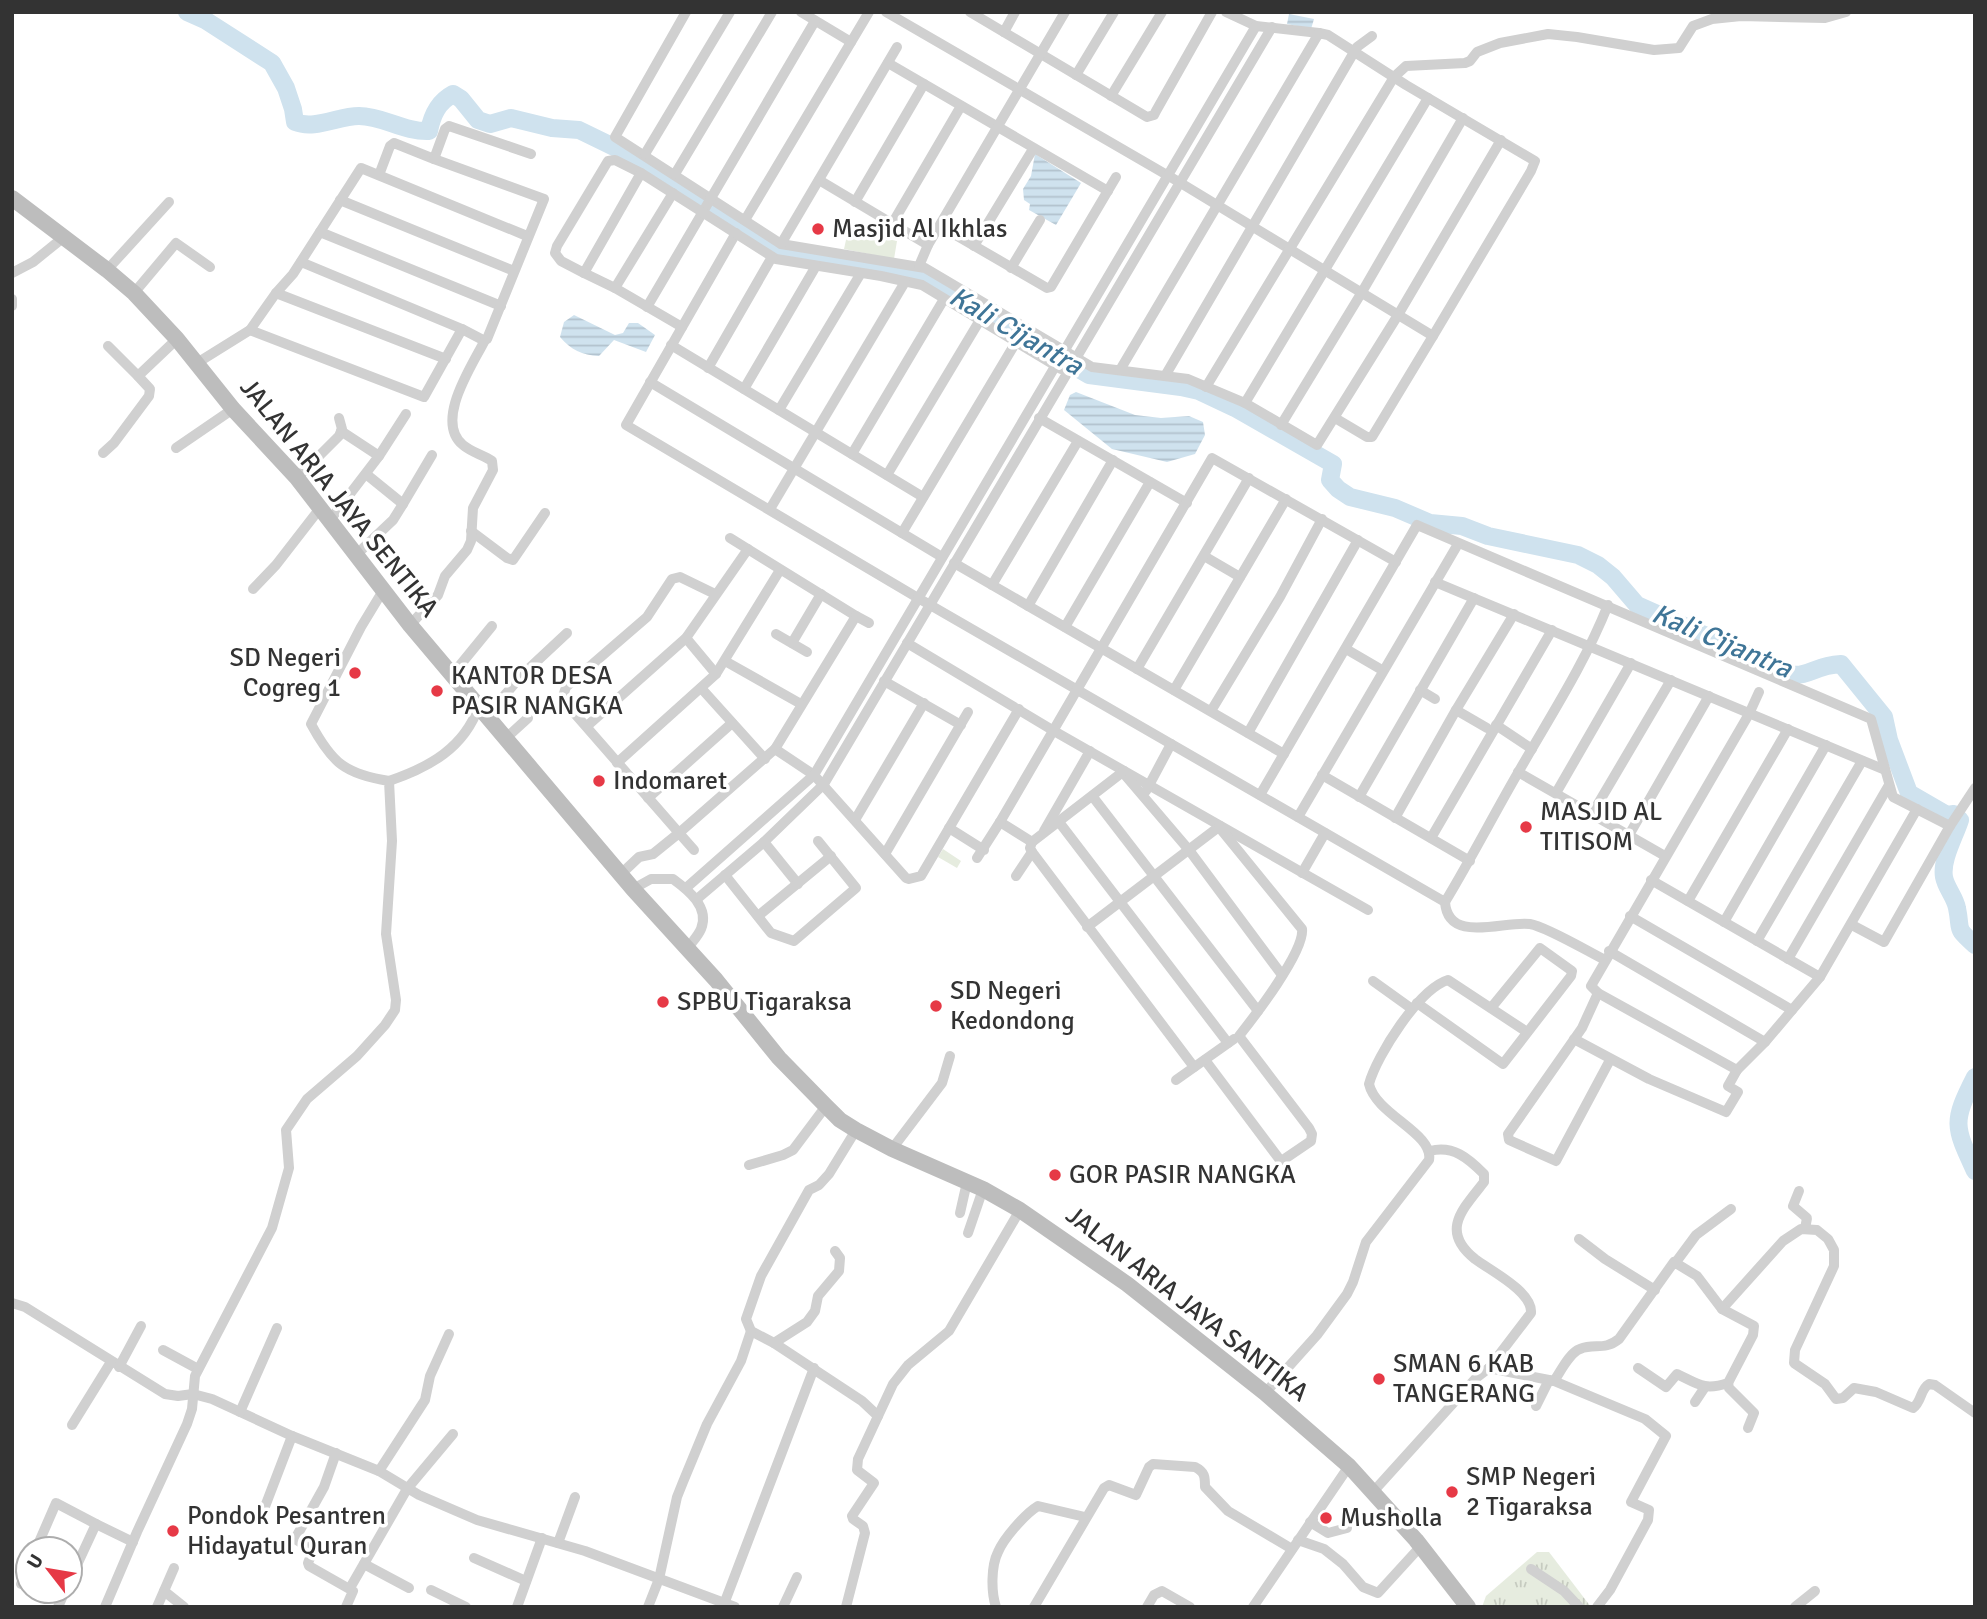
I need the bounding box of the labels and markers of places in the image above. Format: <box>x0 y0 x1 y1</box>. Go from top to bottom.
place label: Masjid Al Ikhlas <box>832 213 1007 245</box>
marker: Masjid Al Ikhlas <box>810 221 826 237</box>
place label: SD Negeri Cogreg 1 <box>230 642 341 704</box>
place label: KANTOR DESA PASIR NANGKA <box>451 660 623 722</box>
marker: SD Negeri Cogreg 1 <box>347 665 363 681</box>
marker: KANTOR DESA PASIR NANGKA <box>429 683 445 699</box>
place label: Indomaret <box>613 765 727 797</box>
marker: Indomaret <box>591 773 607 789</box>
place label: MASJID AL TITISOM <box>1540 796 1662 858</box>
marker: MASJID AL TITISOM <box>1518 819 1534 835</box>
place label: SD Negeri Kedondong <box>950 975 1075 1037</box>
place label: SPBU Tigaraksa <box>677 986 852 1018</box>
marker: SPBU Tigaraksa <box>655 994 671 1010</box>
marker: SD Negeri Kedondong <box>928 998 944 1014</box>
place label: GOR PASIR NANGKA <box>1069 1159 1296 1191</box>
marker: GOR PASIR NANGKA <box>1047 1167 1063 1183</box>
place label: SMAN 6 KAB TANGERANG <box>1393 1348 1535 1410</box>
marker: SMAN 6 KAB TANGERANG <box>1371 1371 1387 1387</box>
place label: SMP Negeri 2 Tigaraksa <box>1466 1461 1596 1523</box>
marker: SMP Negeri 2 Tigaraksa <box>1444 1484 1460 1500</box>
place label: Pondok Pesantren Hidayatul Quran <box>187 1500 386 1562</box>
place label: Musholla <box>1340 1502 1442 1534</box>
marker: Musholla <box>1318 1510 1334 1526</box>
marker: Pondok Pesantren Hidayatul Quran <box>165 1523 181 1539</box>

